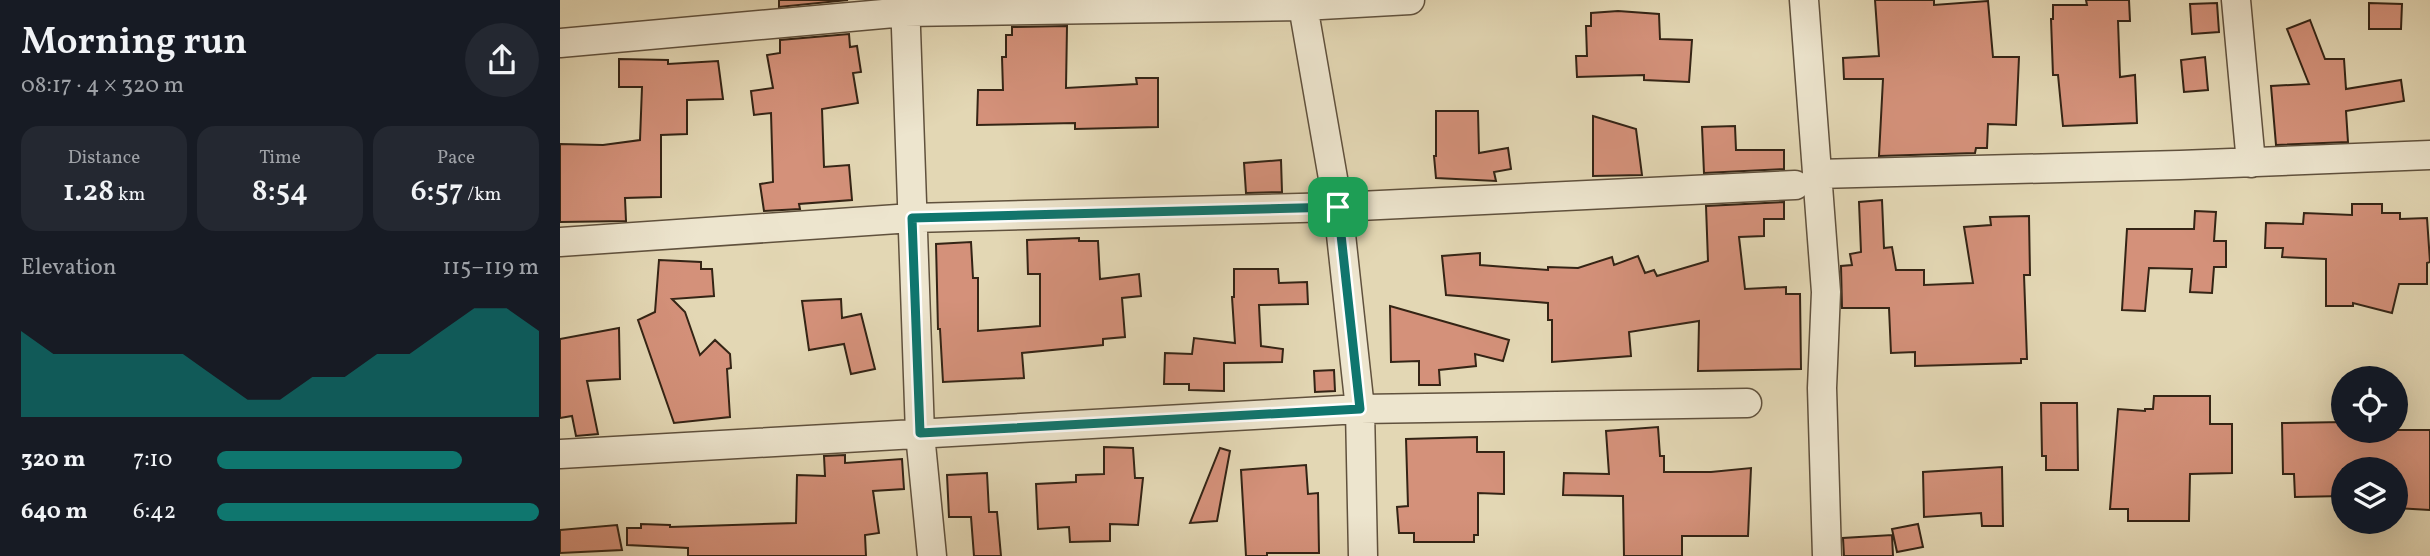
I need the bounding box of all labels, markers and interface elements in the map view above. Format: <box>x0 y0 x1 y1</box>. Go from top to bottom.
text: Morning run <box>21 17 247 70</box>
button: share <box>465 23 539 97</box>
text: 08:17 · 4 × 320 m <box>21 70 184 102</box>
text: Distance <box>68 145 140 171</box>
text: Time <box>259 145 301 171</box>
text: Pace <box>437 145 475 171</box>
text: 1.28 <box>63 171 114 213</box>
text: 8:54 <box>252 171 308 213</box>
text: 6:57 <box>411 171 463 213</box>
pin <box>1308 177 1368 237</box>
text: km <box>114 182 145 208</box>
text: /km <box>463 182 501 208</box>
icon: arrive <box>1319 188 1357 226</box>
text: Elevation <box>21 252 117 284</box>
text: 115–119 m <box>442 252 539 284</box>
map controls <box>2331 366 2408 534</box>
button: locate <box>2331 366 2408 443</box>
text: 320 m <box>21 444 86 476</box>
text: 7:10 <box>133 444 172 476</box>
button: layers <box>2331 457 2408 534</box>
text: 640 m <box>21 496 88 528</box>
text: 6:42 <box>133 496 176 528</box>

